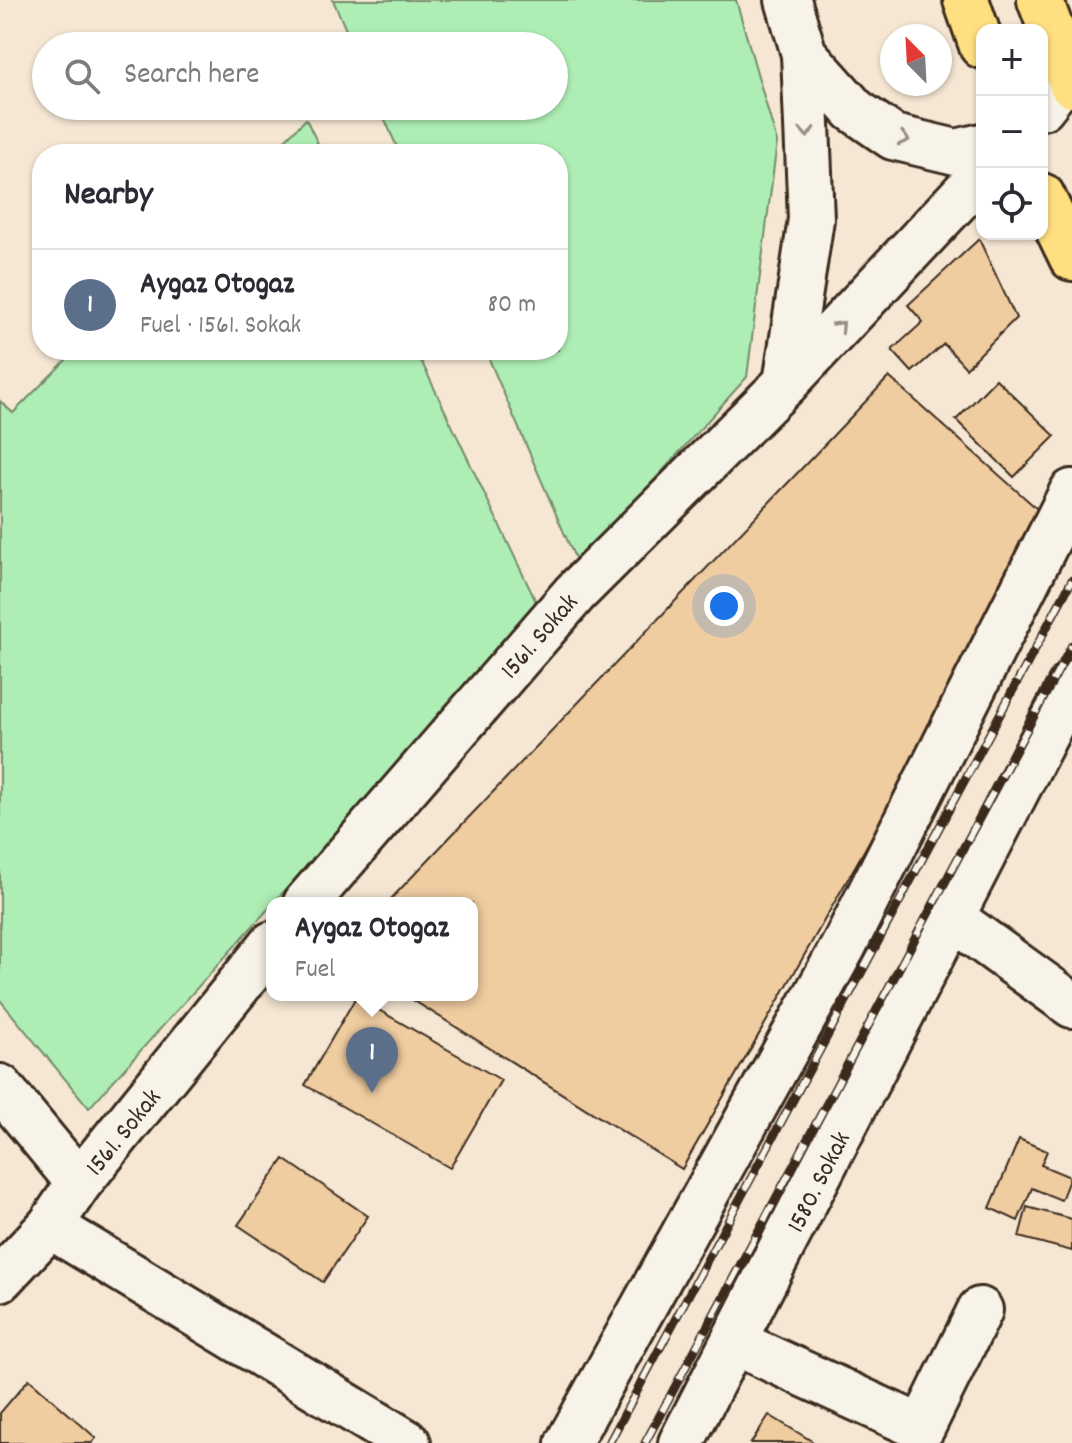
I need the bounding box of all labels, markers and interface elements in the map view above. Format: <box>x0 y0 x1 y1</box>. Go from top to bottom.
north arrow <box>880 24 952 96</box>
map controls <box>976 24 1048 240</box>
button: + <box>976 24 1048 96</box>
search box <box>32 32 568 120</box>
icon: search <box>60 54 104 98</box>
text: Search here <box>124 55 260 98</box>
button: − <box>976 96 1048 168</box>
one-way arrow <box>799 126 816 139</box>
one-way arrow <box>896 130 910 147</box>
button: locate <box>976 168 1048 240</box>
text: Nearby <box>64 172 153 221</box>
text: Aygaz Otogaz <box>140 265 294 308</box>
text: 1 <box>87 287 93 324</box>
text: 80 m <box>488 287 536 324</box>
text: Fuel · 1561. Sokak <box>140 308 301 345</box>
one-way arrow <box>830 320 844 335</box>
street label: 1561. Sokak <box>493 586 588 688</box>
your location <box>704 586 744 626</box>
popup <box>266 897 478 1001</box>
text: Aygaz Otogaz <box>295 909 449 952</box>
text: Fuel <box>295 952 335 989</box>
pin: 1 <box>346 1027 398 1093</box>
street label: 1561. Sokak <box>78 1082 172 1185</box>
street label: 1580. Sokak <box>779 1126 861 1240</box>

